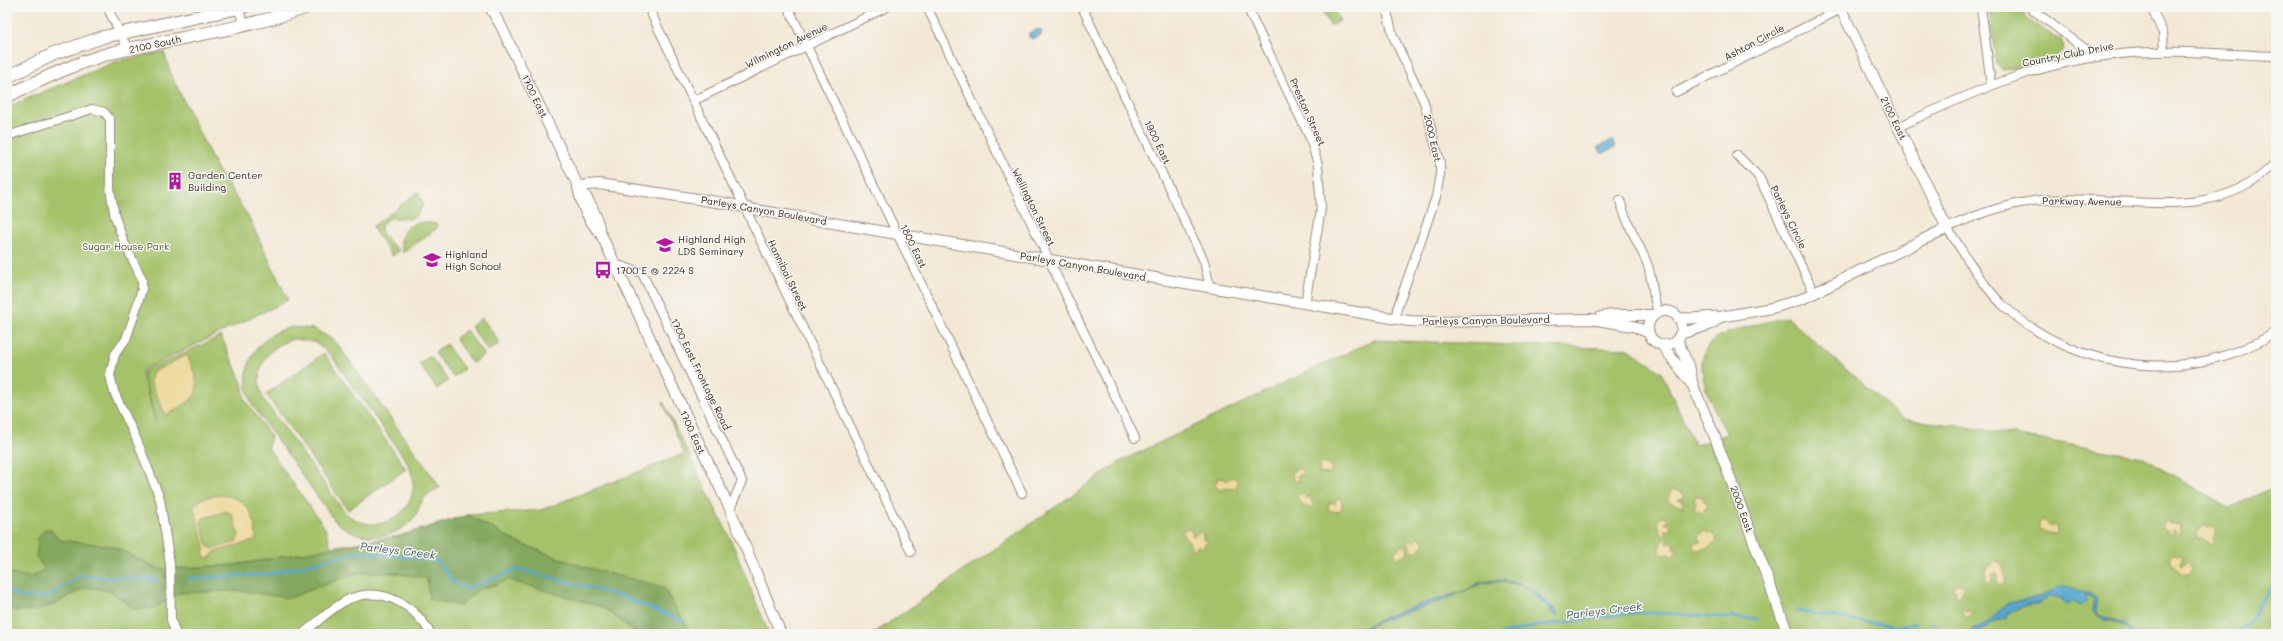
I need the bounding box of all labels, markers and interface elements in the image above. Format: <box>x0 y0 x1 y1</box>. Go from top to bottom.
street label: Wilmington Avenue <box>742 19 830 71</box>
street label: Ashton Circle <box>1721 20 1787 64</box>
street label: 2100 South <box>128 32 183 56</box>
street label: Country Club Drive <box>2021 38 2115 70</box>
street label: 1700 East <box>518 72 552 120</box>
street label: Preston Street <box>1287 76 1329 148</box>
street label: 2100 East <box>1877 94 1911 142</box>
street label: 2000 East <box>1421 113 1445 163</box>
street label: 1900 East <box>1141 118 1175 166</box>
street label: Wellington Street <box>1009 166 1059 248</box>
place label: Garden Center Building <box>188 168 262 194</box>
building icon: Garden Center Building <box>165 171 185 191</box>
street label: Parleys Circle <box>1768 183 1810 251</box>
street label: Parleys Canyon Boulevard <box>700 192 828 228</box>
street label: Parkway Avenue <box>2042 193 2122 209</box>
street label: 1800 East <box>897 222 931 270</box>
place label: Highland High LDS Seminary <box>678 232 745 258</box>
school or university icon: Highland High LDS Seminary <box>655 235 675 255</box>
street label: Hannibal Street <box>765 237 811 313</box>
park label: Sugar House Park <box>83 239 169 253</box>
place label: Highland High School <box>445 247 501 273</box>
street label: Parleys Canyon Boulevard <box>1019 248 1147 284</box>
school or university icon: Highland High School <box>422 250 442 270</box>
bus stop icon: 1700 E @ 2224 S <box>593 260 613 280</box>
place label: 1700 E @ 2224 S <box>616 263 694 277</box>
street label: Parleys Canyon Boulevard <box>1422 312 1550 328</box>
street label: 1700 East Frontage Road <box>669 316 733 432</box>
street label: 1700 East <box>678 408 708 456</box>
street label: 2000 East <box>1727 484 1757 534</box>
water label: Parleys Creek <box>359 538 437 562</box>
water label: Parleys Creek <box>1565 598 1643 622</box>

